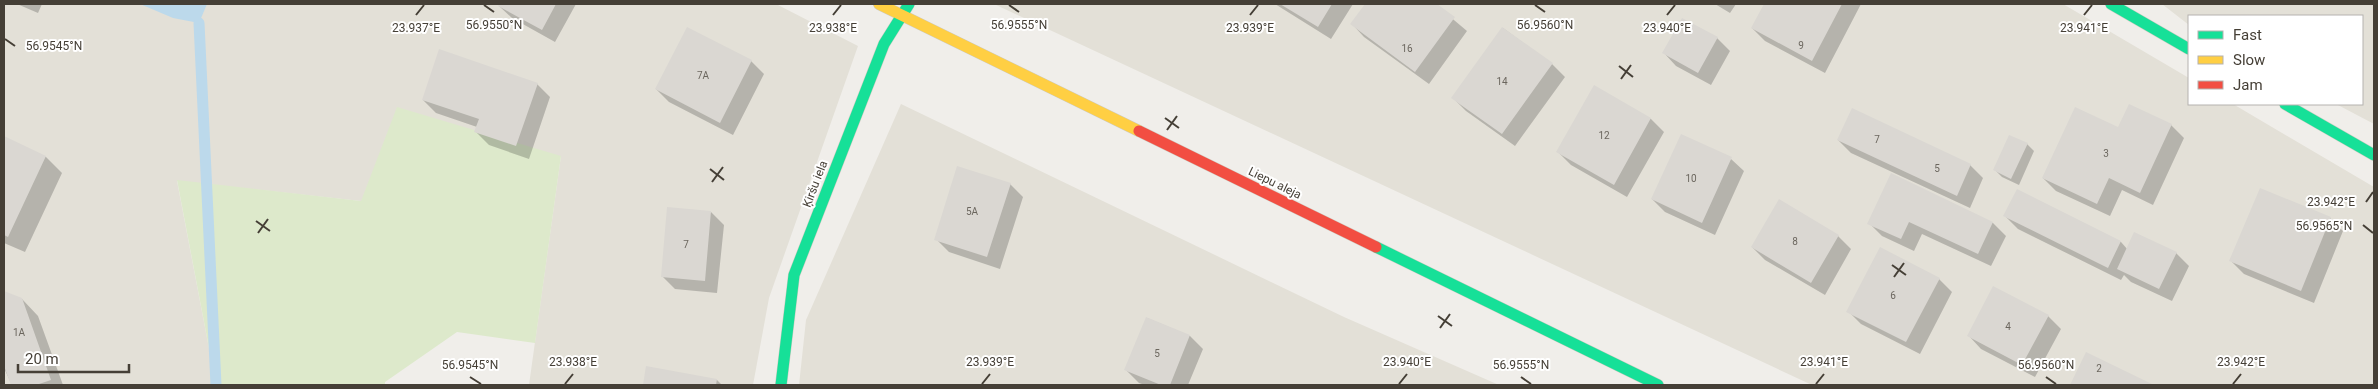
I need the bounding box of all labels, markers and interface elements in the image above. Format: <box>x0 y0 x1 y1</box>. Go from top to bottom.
legend <box>2188 15 2363 105</box>
text: 56.9550°N <box>466 18 522 32</box>
text: 56.9555°N <box>991 18 1047 32</box>
text: 56.9560°N <box>1517 18 1573 32</box>
text: 23.937°E <box>392 21 440 35</box>
text: 23.938°E <box>809 21 857 35</box>
text: 23.939°E <box>1226 21 1274 35</box>
text: 23.940°E <box>1643 21 1691 35</box>
text: 23.941°E <box>2060 21 2108 35</box>
text: Fast <box>2233 26 2262 44</box>
text: 56.9545°N <box>26 39 82 53</box>
house number: 9 <box>1798 40 1804 51</box>
house number: 16 <box>1401 43 1413 54</box>
text: Slow <box>2233 51 2265 69</box>
house number: 7A <box>697 70 710 81</box>
house number: 14 <box>1496 76 1508 87</box>
text: Jam <box>2233 76 2263 94</box>
house number: 12 <box>1598 130 1610 141</box>
house number: 7 <box>1874 134 1880 145</box>
house number: 3 <box>2103 148 2109 159</box>
street label: Ķiršu iela <box>800 159 830 209</box>
house number: 5 <box>1934 163 1940 174</box>
street label: Liepu aleja <box>1246 164 1304 202</box>
house number: 10 <box>1685 173 1697 184</box>
text: 23.942°E <box>2307 195 2355 209</box>
house number: 5A <box>966 206 979 217</box>
text: 56.9565°N <box>2296 219 2352 233</box>
house number: 8 <box>1792 236 1798 247</box>
house number: 7 <box>683 239 689 250</box>
house number: 6 <box>1890 290 1896 301</box>
house number: 4 <box>2005 321 2011 332</box>
house number: 1A <box>13 327 26 338</box>
scale bar <box>18 342 129 374</box>
house number: 5 <box>1154 348 1160 359</box>
text: 20 m <box>25 350 59 368</box>
text: 23.938°E <box>549 355 597 369</box>
text: 23.939°E <box>966 355 1014 369</box>
text: 23.940°E <box>1383 355 1431 369</box>
text: 23.941°E <box>1800 355 1848 369</box>
text: 23.942°E <box>2217 355 2265 369</box>
text: 56.9545°N <box>442 358 498 372</box>
text: 56.9555°N <box>1493 358 1549 372</box>
text: 56.9560°N <box>2018 358 2074 372</box>
house number: 2 <box>2096 363 2102 374</box>

